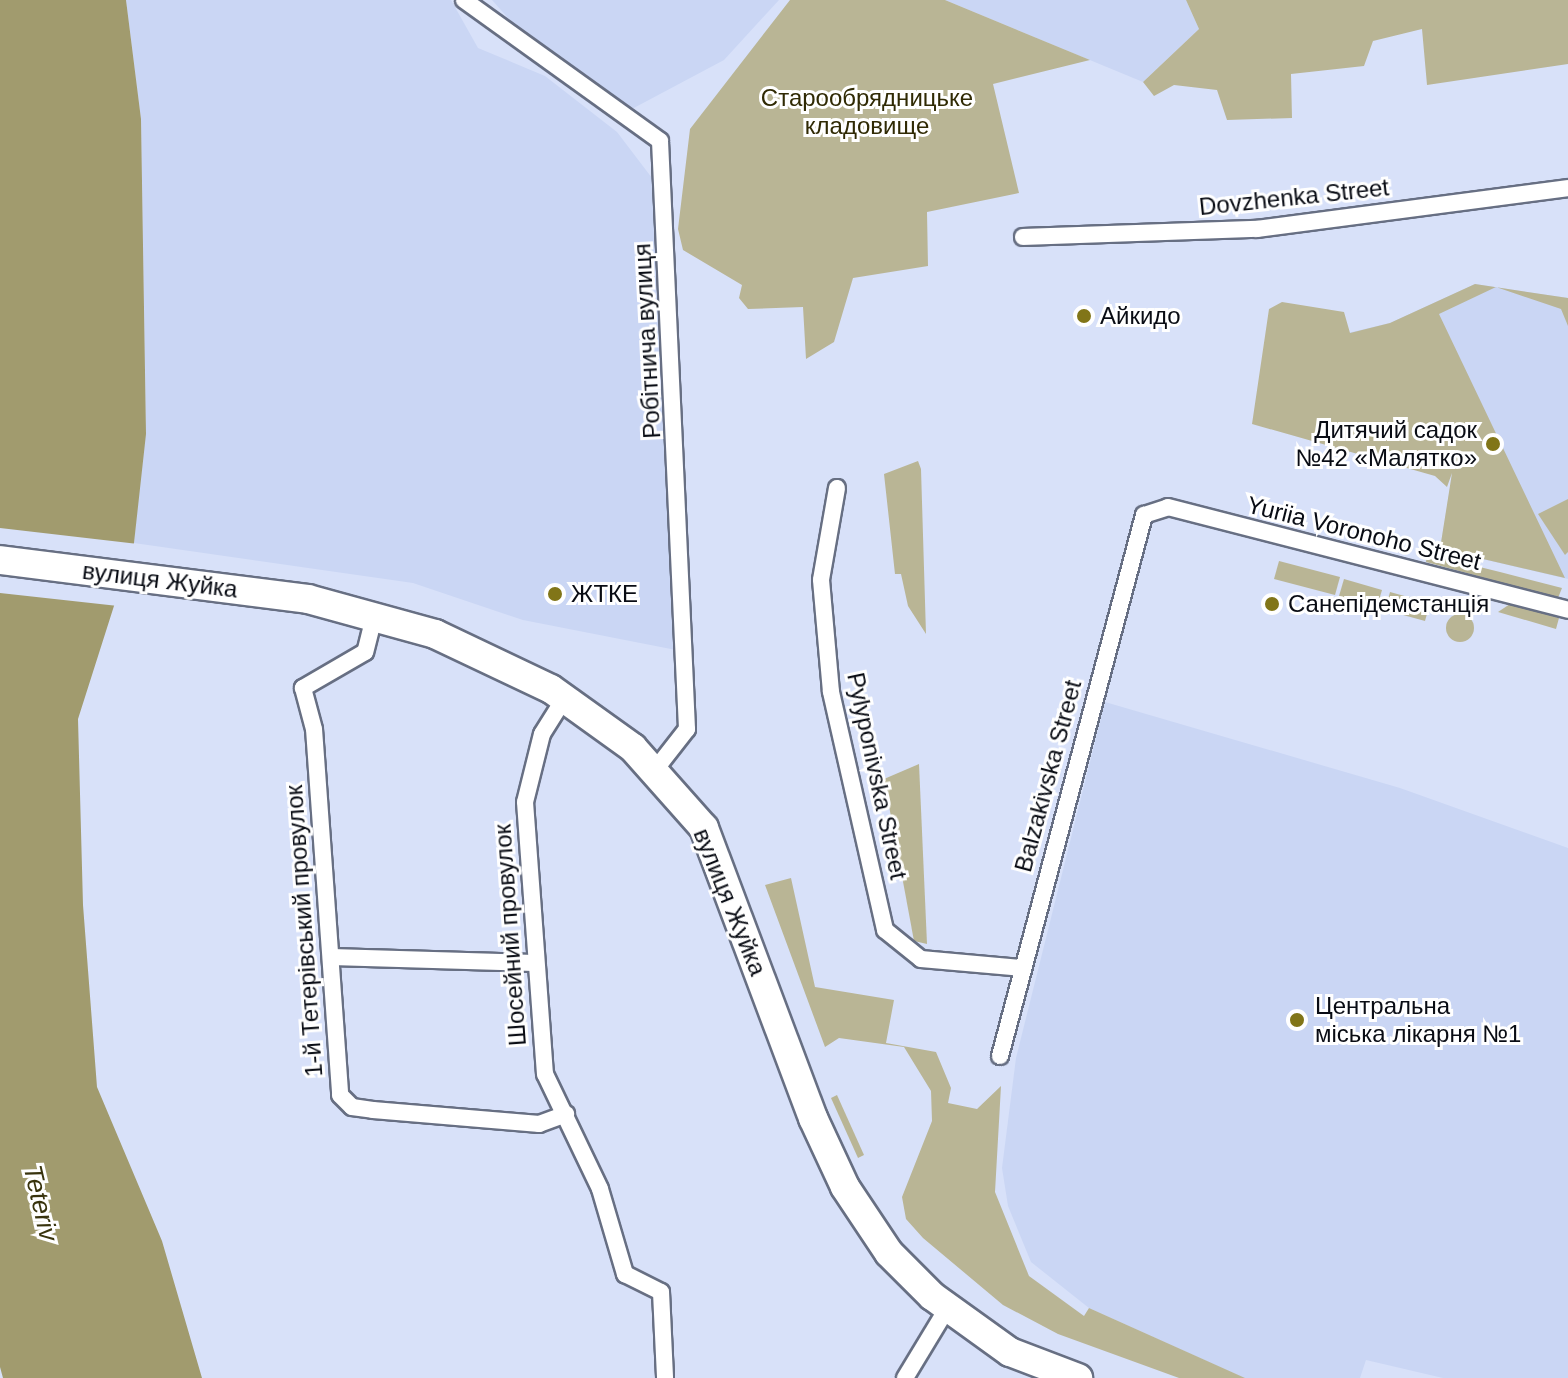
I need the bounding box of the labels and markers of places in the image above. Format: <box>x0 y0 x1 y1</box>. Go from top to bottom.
place label: Айкидо <box>1100 302 1181 330</box>
marker: Айкидо <box>1075 307 1093 325</box>
place label: Дитячий садок №42 «Малятко» <box>1295 416 1477 472</box>
marker: Дитячий садок №42 «Малятко» <box>1484 435 1502 453</box>
place label: ЖТКЕ <box>571 580 638 608</box>
marker: ЖТКЕ <box>546 585 564 603</box>
place label: Санепідемстанція <box>1288 590 1489 618</box>
marker: Санепідемстанція <box>1263 595 1281 613</box>
place label: Центральна міська лікарня №1 <box>1315 992 1521 1048</box>
marker: Центральна міська лікарня №1 <box>1286 1009 1308 1031</box>

